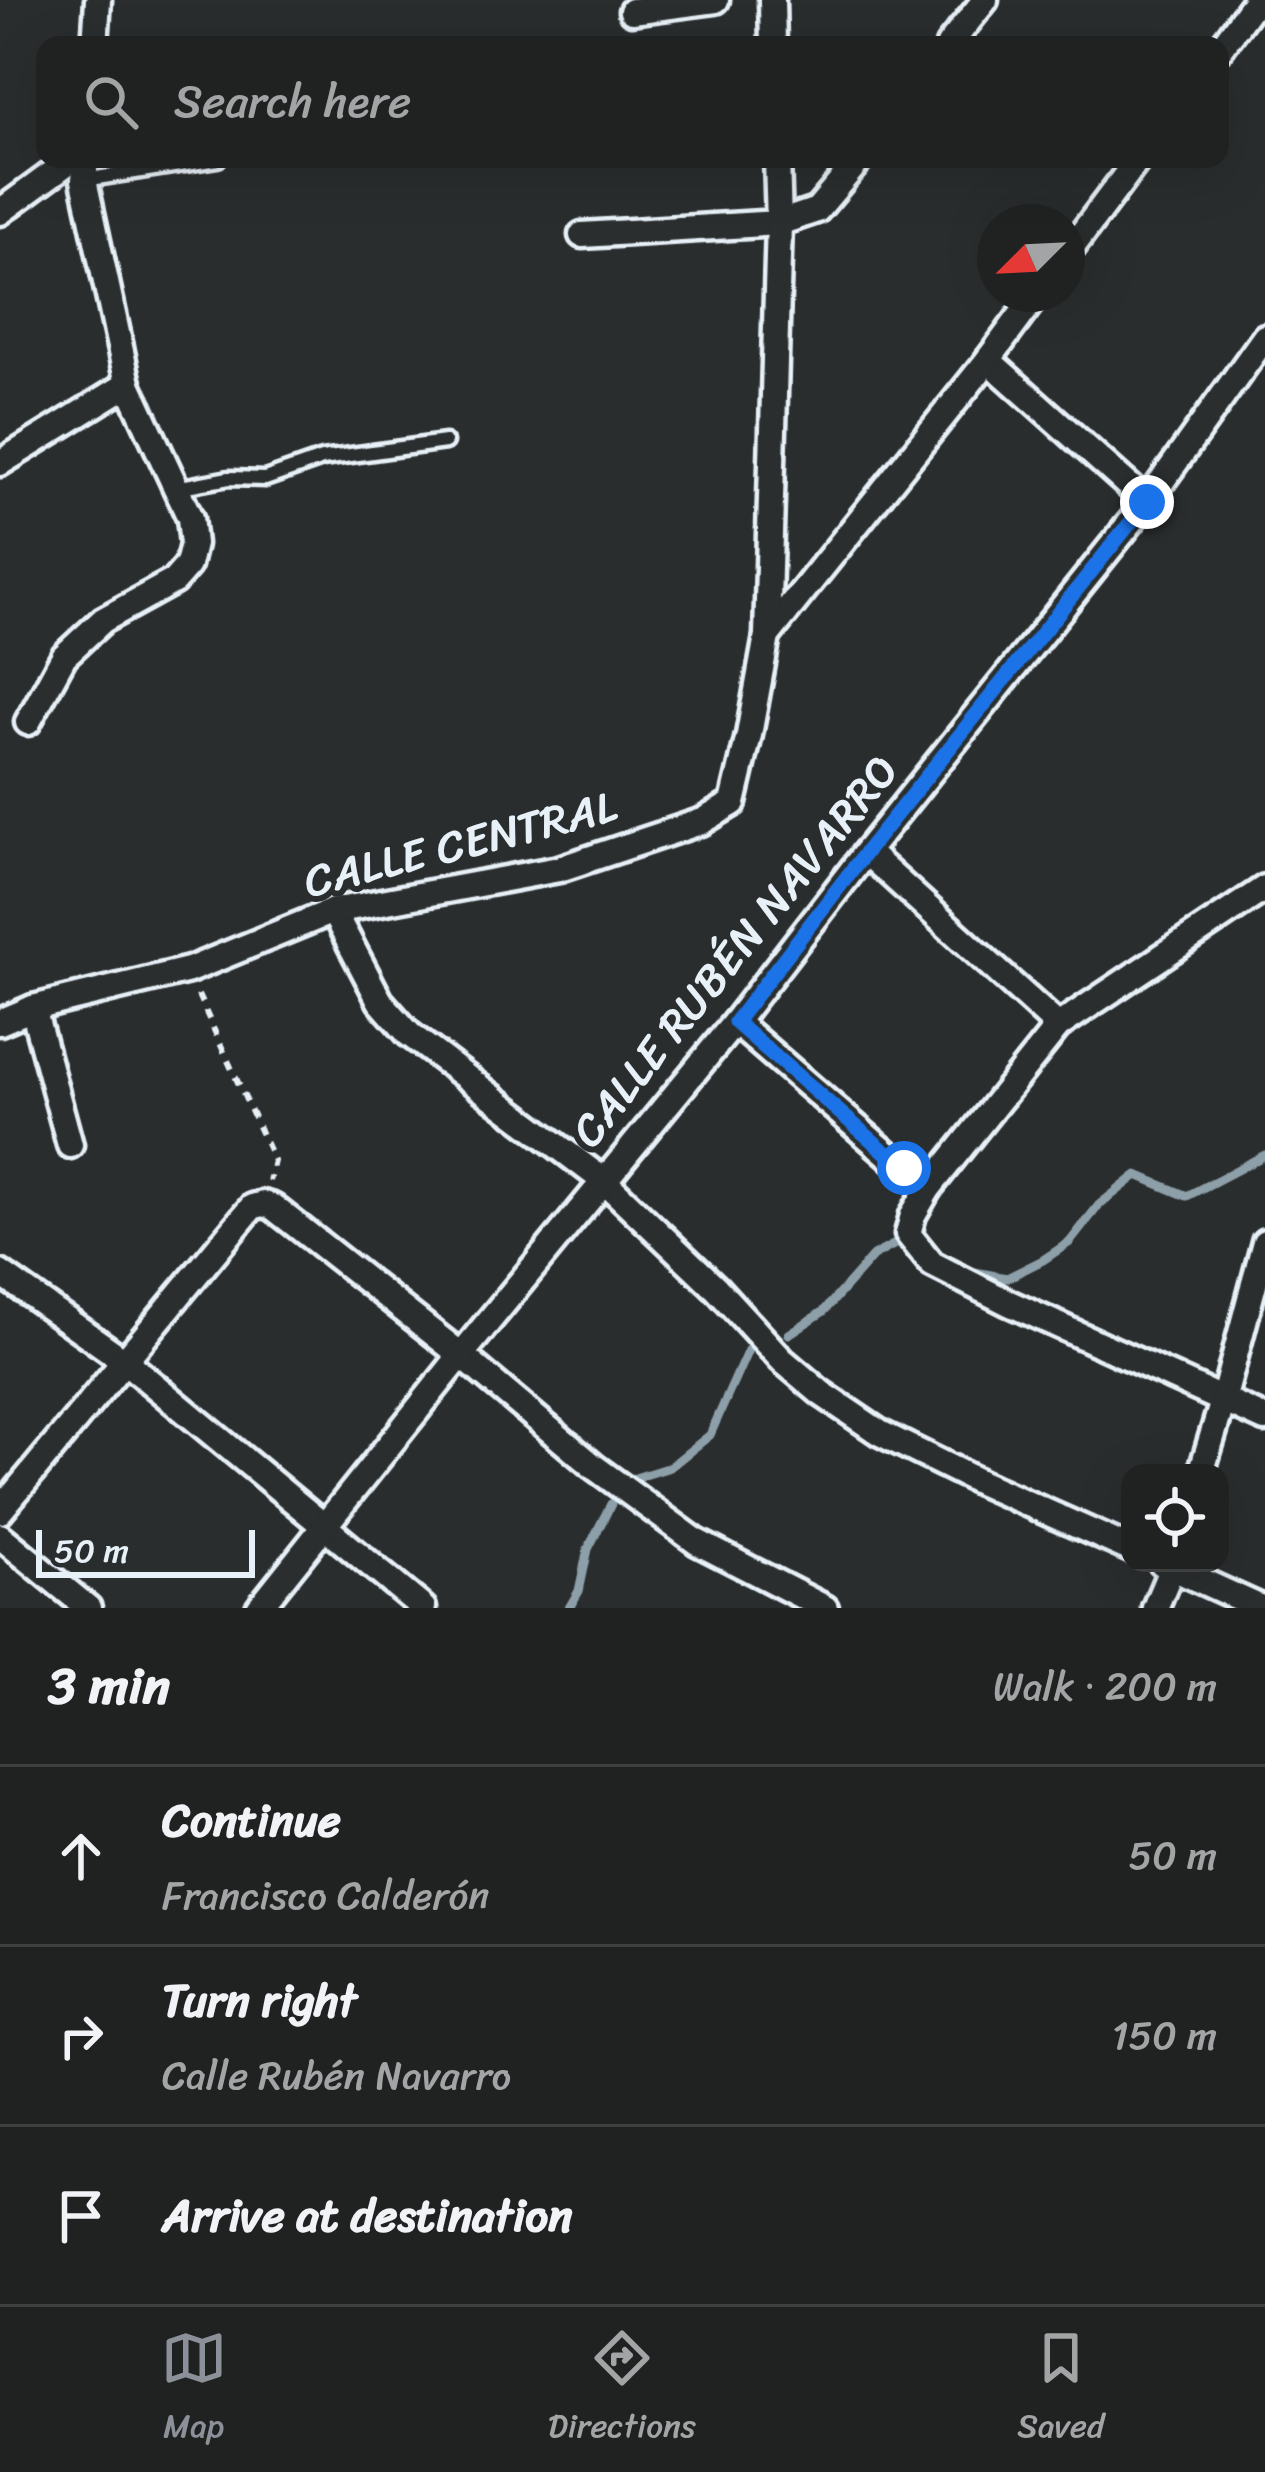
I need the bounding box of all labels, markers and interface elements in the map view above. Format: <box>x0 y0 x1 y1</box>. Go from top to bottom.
search box <box>36 36 1229 168</box>
text: Search here <box>174 62 411 142</box>
icon: search <box>78 69 144 135</box>
north arrow <box>977 204 1085 312</box>
route end <box>1120 475 1174 529</box>
street label: CALLE RUBÉN NAVARRO <box>550 736 920 1166</box>
street label: CALLE CENTRAL <box>295 766 626 922</box>
route start <box>877 1141 931 1195</box>
map controls <box>1121 1464 1229 1572</box>
button: locate <box>1121 1464 1229 1572</box>
text: 50 m <box>54 1522 129 1580</box>
scale bar <box>36 1524 255 1577</box>
text: 3 min <box>48 1641 170 1731</box>
text: Walk · 200 m <box>993 1652 1217 1721</box>
text: Continue <box>162 1781 341 1861</box>
text: 50 m <box>1128 1821 1217 1890</box>
icon: ahead <box>48 1823 114 1889</box>
text: Francisco Calderón <box>162 1861 490 1930</box>
text: Turn right <box>162 1961 357 2041</box>
text: 150 m <box>1112 2001 1217 2070</box>
icon: right <box>48 2003 114 2069</box>
text: Calle Rubén Navarro <box>162 2041 511 2110</box>
text: Arrive at destination <box>162 2176 572 2256</box>
icon: arrive <box>48 2183 114 2249</box>
tab: Map <box>161 2325 227 2455</box>
tab: Directions <box>548 2325 696 2455</box>
tab: Saved <box>1017 2325 1104 2455</box>

